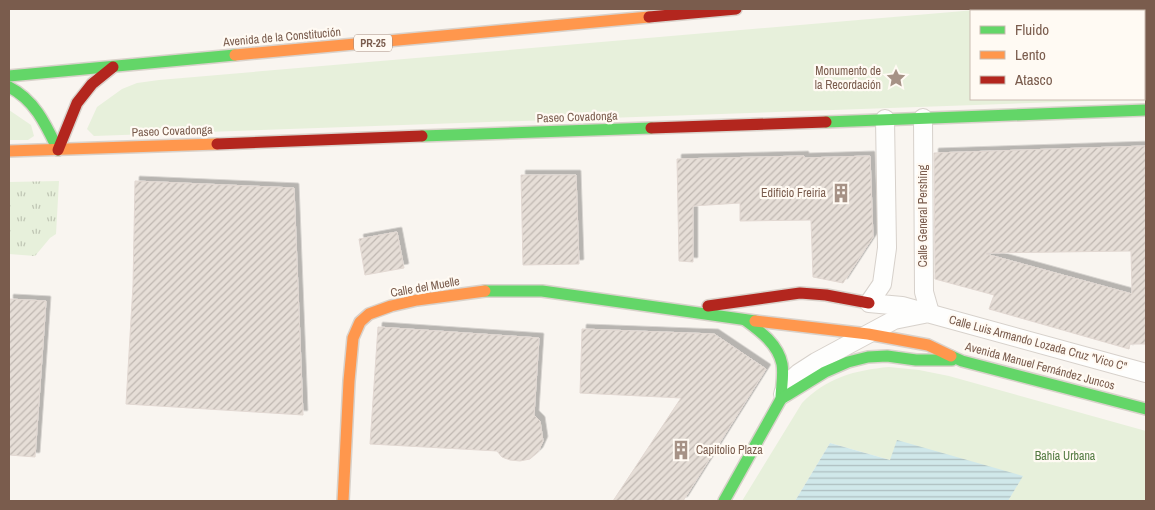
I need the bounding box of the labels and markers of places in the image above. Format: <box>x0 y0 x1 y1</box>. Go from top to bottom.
place label: Monumento de la Recordación <box>815 63 881 93</box>
place icon: Monumento de la Recordación <box>885 67 907 89</box>
building icon: Edificio Freiria <box>830 182 852 204</box>
place label: Edificio Freiria <box>761 185 827 201</box>
building icon: Capitolio Plaza <box>670 439 692 461</box>
place label: Capitolio Plaza <box>696 442 763 458</box>

